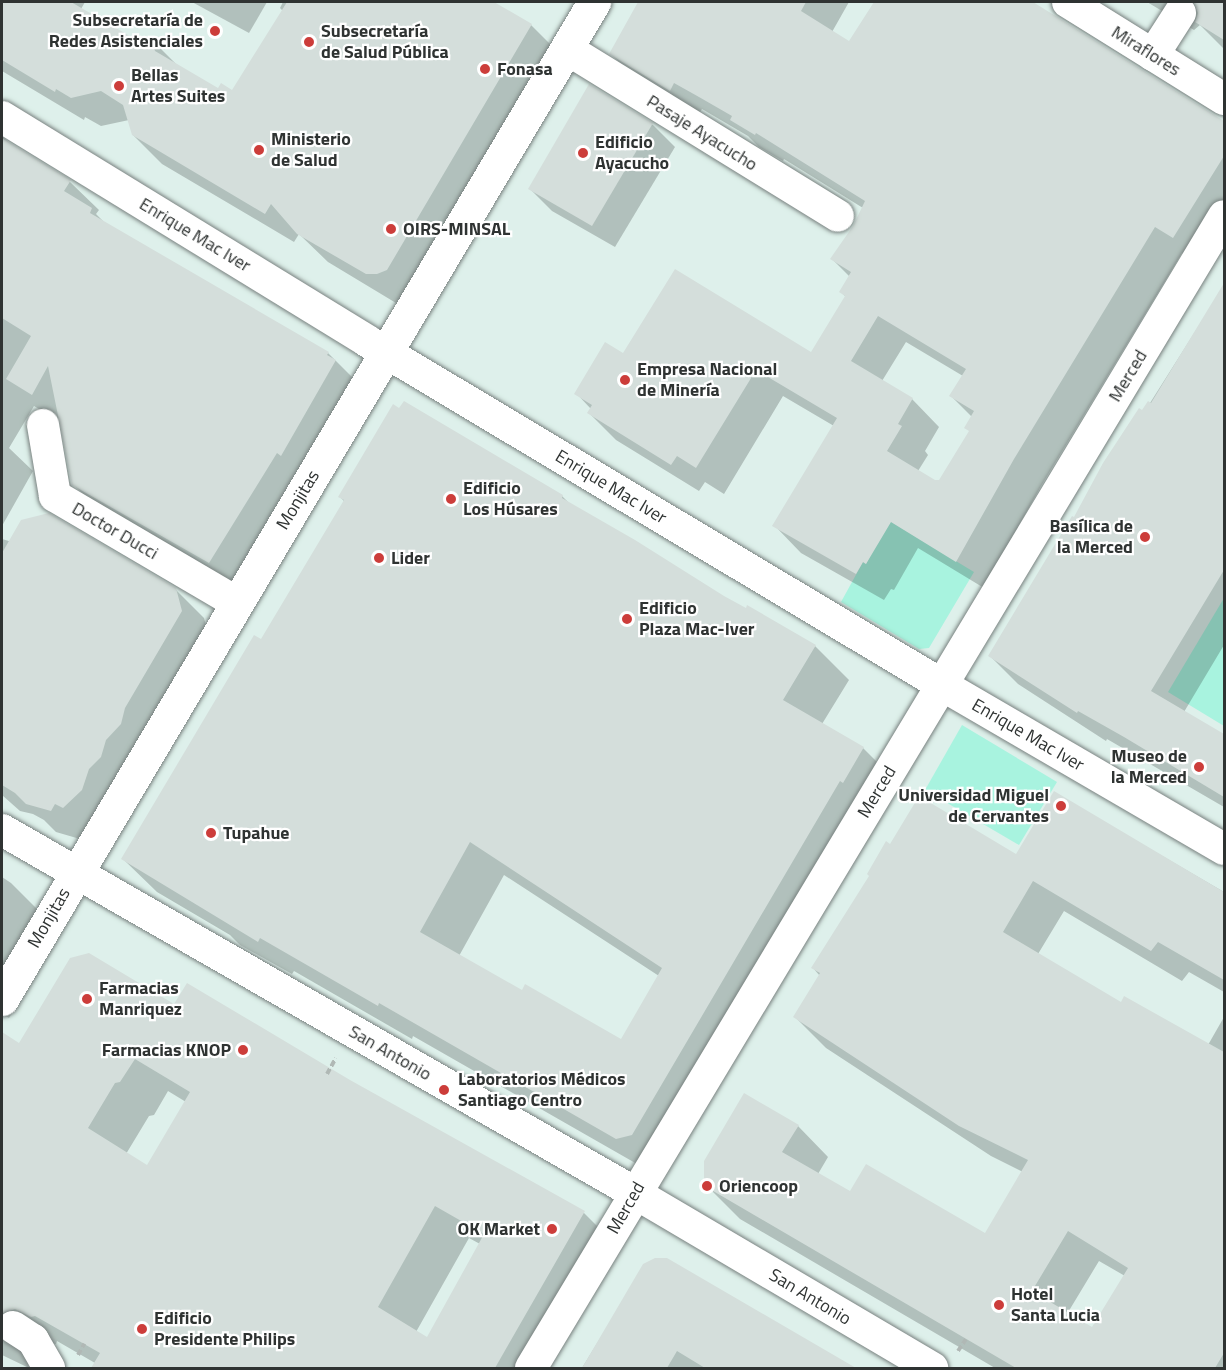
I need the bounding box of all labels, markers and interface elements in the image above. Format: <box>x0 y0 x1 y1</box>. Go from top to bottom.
place label: Subsecretaría de Redes Asistenciales <box>49 10 203 52</box>
place label: Subsecretaría de Salud Pública <box>321 21 449 63</box>
street label: Miraflores <box>1107 21 1185 81</box>
marker: Subsecretaría de Redes Asistenciales <box>208 24 222 38</box>
marker: Subsecretaría de Salud Pública <box>302 35 316 49</box>
place label: Fonasa <box>497 58 553 80</box>
marker: Fonasa <box>478 62 492 76</box>
place label: Bellas Artes Suites <box>131 65 225 107</box>
marker: Bellas Artes Suites <box>112 79 126 93</box>
street label: Pasaje Ayacucho <box>643 90 761 176</box>
place label: Ministerio de Salud <box>271 129 351 172</box>
place label: Edificio Ayacucho <box>595 132 669 174</box>
marker: Ministerio de Salud <box>252 143 266 157</box>
marker: Edificio Ayacucho <box>576 146 590 160</box>
street label: Enrique Mac Iver <box>135 193 255 277</box>
place label: OIRS-MINSAL <box>403 218 510 240</box>
marker: OIRS-MINSAL <box>384 222 398 236</box>
street label: Merced <box>1104 346 1152 406</box>
place label: Empresa Nacional de Minería <box>637 359 777 401</box>
marker: Empresa Nacional de Minería <box>618 373 632 387</box>
street label: Enrique Mac Iver <box>551 445 671 529</box>
street label: Monjitas <box>272 466 324 534</box>
place label: Edificio Los Húsares <box>463 478 558 520</box>
marker: Edificio Los Húsares <box>444 492 458 506</box>
street label: Doctor Ducci <box>68 498 162 564</box>
place label: Basílica de la Merced <box>1050 516 1133 558</box>
marker: Basílica de la Merced <box>1138 530 1152 544</box>
place label: Lider <box>391 547 430 569</box>
marker: Lider <box>372 551 386 565</box>
place label: Edificio Plaza Mac-Iver <box>639 598 755 640</box>
marker: Edificio Plaza Mac-Iver <box>620 612 634 626</box>
street label: Enrique Mac Iver <box>968 694 1088 776</box>
place label: Museo de la Merced <box>1111 746 1187 789</box>
marker: Museo de la Merced <box>1192 760 1206 774</box>
street label: Merced <box>853 762 901 822</box>
place label: Universidad Miguel de Cervantes <box>898 785 1049 828</box>
marker: Universidad Miguel de Cervantes <box>1054 799 1068 813</box>
place label: Tupahue <box>223 822 290 844</box>
marker: Tupahue <box>204 826 218 840</box>
street label: Monjitas <box>23 884 75 952</box>
place label: Farmacias Manriquez <box>99 978 182 1020</box>
marker: Farmacias Manriquez <box>80 992 94 1006</box>
street label: San Antonio <box>345 1021 435 1085</box>
place label: Farmacias KNOP <box>102 1039 231 1061</box>
marker: Farmacias KNOP <box>236 1043 250 1057</box>
place label: Laboratorios Médicos Santiago Centro <box>458 1069 626 1112</box>
marker: Laboratorios Médicos Santiago Centro <box>435 1081 453 1099</box>
place label: Oriencoop <box>719 1175 798 1197</box>
street label: Merced <box>603 1178 649 1238</box>
marker: Oriencoop <box>700 1179 714 1193</box>
place label: OK Market <box>457 1218 540 1240</box>
marker: OK Market <box>545 1222 559 1236</box>
street label: San Antonio <box>765 1264 855 1330</box>
place label: Hotel Santa Lucia <box>1011 1284 1100 1326</box>
marker: Hotel Santa Lucia <box>992 1298 1006 1312</box>
place label: Edificio Presidente Philips <box>154 1308 295 1350</box>
marker: Edificio Presidente Philips <box>135 1322 149 1336</box>

